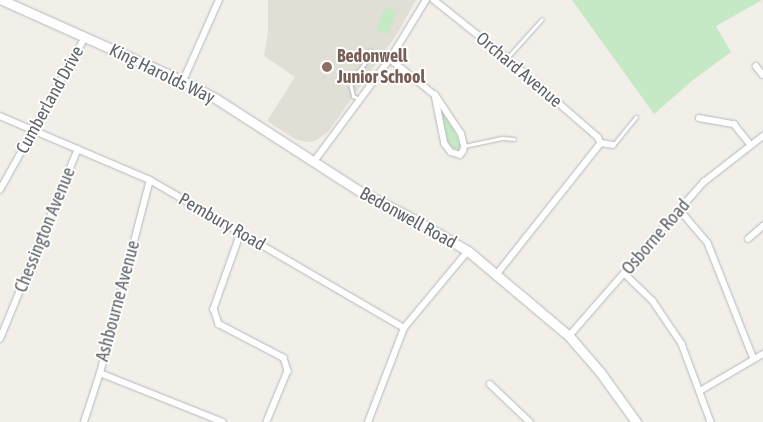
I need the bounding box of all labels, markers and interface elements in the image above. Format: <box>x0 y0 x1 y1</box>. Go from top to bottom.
street label: Orchard Avenue <box>472 28 566 112</box>
street label: King Harolds Way <box>106 39 218 109</box>
street label: Cumberland Drive <box>12 42 88 158</box>
place label: Bedonwell Junior School <box>337 46 425 88</box>
marker: Bedonwell Junior School <box>321 61 333 73</box>
street label: Chessington Avenue <box>10 164 80 296</box>
street label: Bedonwell Road <box>356 183 460 253</box>
street label: Pembury Road <box>175 189 269 255</box>
street label: Osborne Road <box>617 195 695 279</box>
street label: Ashbourne Avenue <box>92 238 144 364</box>

